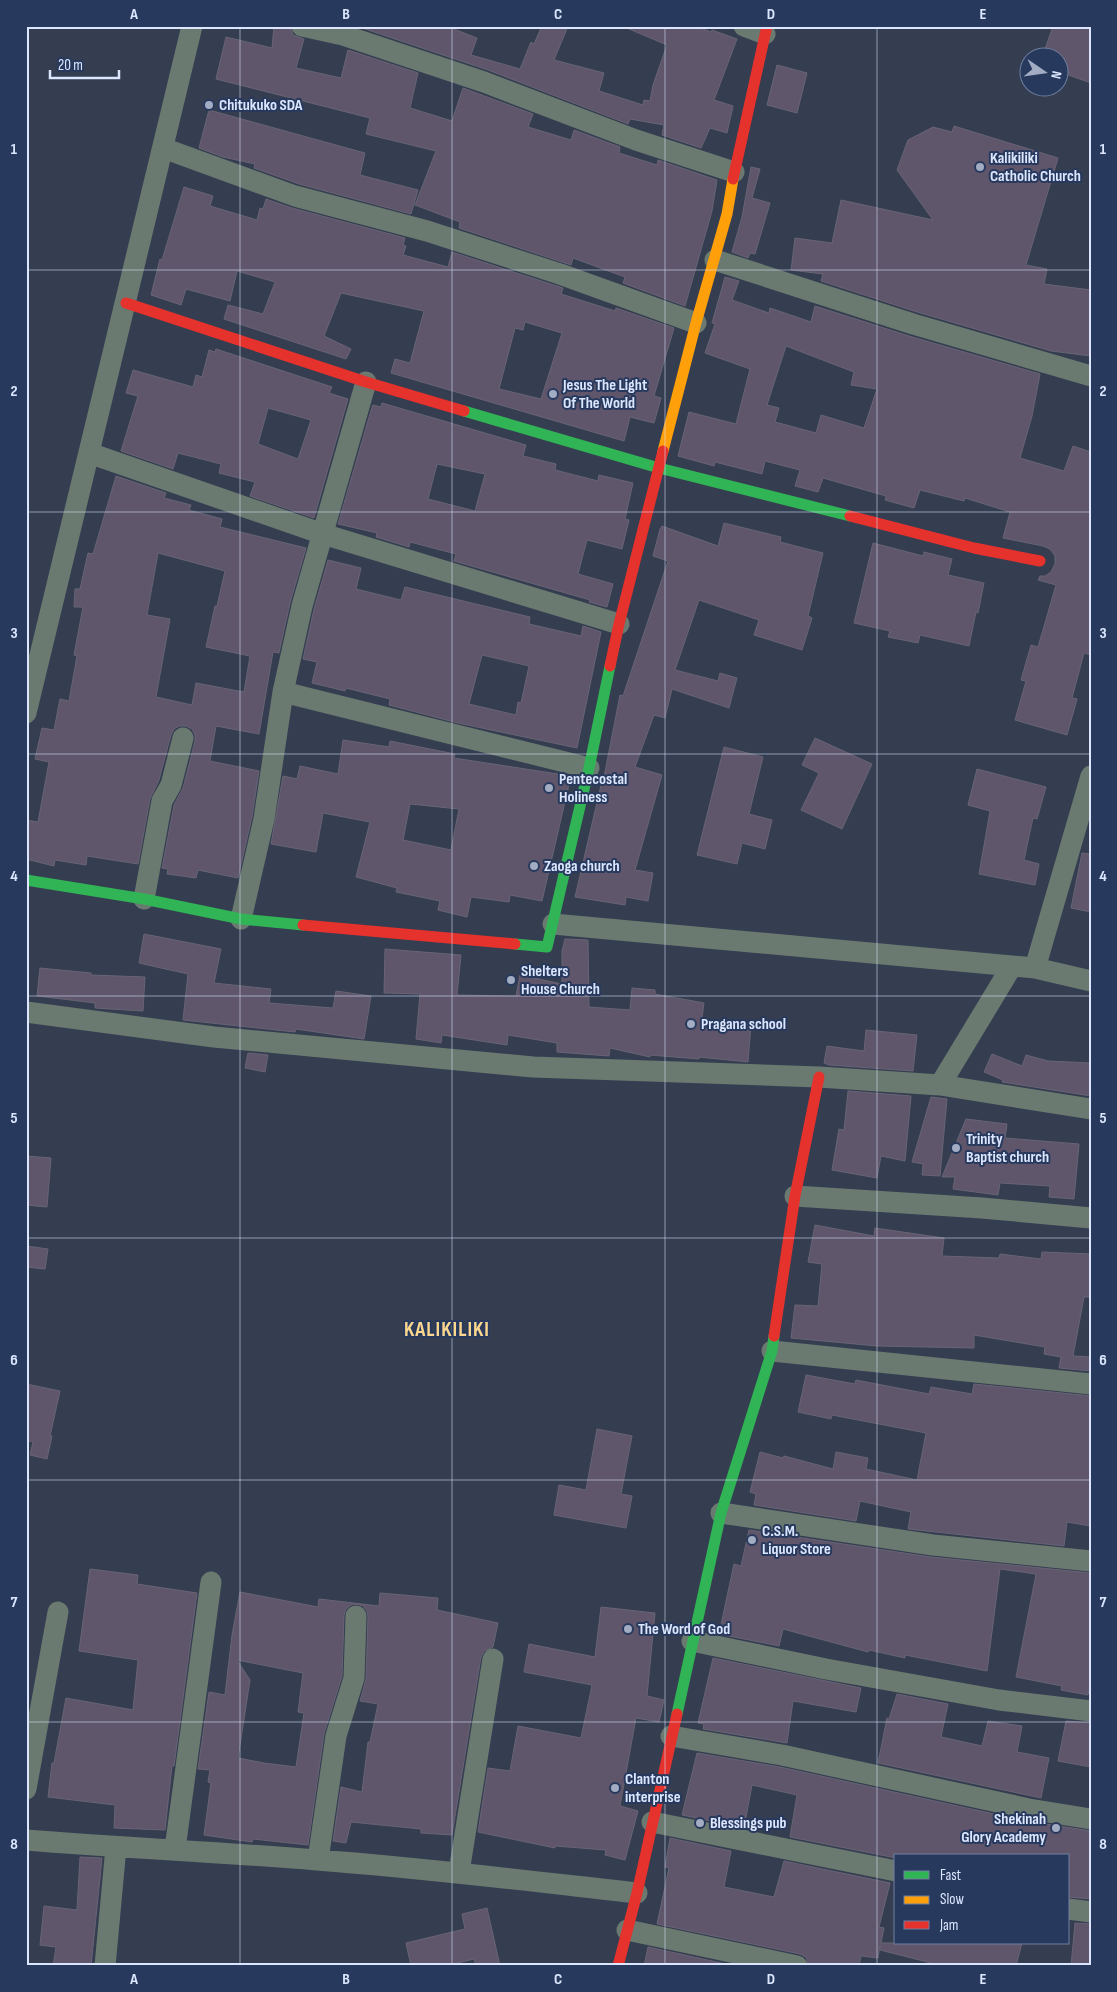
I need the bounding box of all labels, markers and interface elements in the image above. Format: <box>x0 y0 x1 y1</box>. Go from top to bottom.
text: A <box>129 5 138 24</box>
text: B <box>342 5 350 24</box>
text: C <box>554 5 562 24</box>
text: D <box>767 5 775 24</box>
text: E <box>980 5 987 24</box>
scale bar <box>50 48 119 80</box>
north arrow <box>1020 48 1070 98</box>
text: 20 m <box>58 56 83 75</box>
text: N <box>1047 69 1065 80</box>
place label: Chitukuko SDA <box>219 96 303 115</box>
marker: Chitukuko SDA <box>203 99 215 111</box>
text: 1 <box>11 140 18 159</box>
text: 1 <box>1100 140 1107 159</box>
place label: Kalikiliki Catholic Church <box>990 149 1081 186</box>
marker: Kalikiliki Catholic Church <box>974 161 986 173</box>
place label: Jesus The Light Of The World <box>562 376 647 413</box>
text: 2 <box>10 382 18 401</box>
text: 2 <box>1099 382 1107 401</box>
marker: Jesus The Light Of The World <box>547 388 559 400</box>
text: 3 <box>10 624 18 643</box>
text: 3 <box>1099 624 1107 643</box>
place label: Pentecostal Holiness <box>559 770 627 807</box>
marker: Pentecostal Holiness <box>543 782 555 794</box>
place label: Zaoga church <box>544 857 620 876</box>
marker: Zaoga church <box>528 860 540 872</box>
text: 4 <box>10 867 18 886</box>
text: 4 <box>1099 867 1107 886</box>
place label: Shelters House Church <box>521 962 600 999</box>
marker: Shelters House Church <box>505 974 517 986</box>
place label: Pragana school <box>701 1015 786 1034</box>
marker: Pragana school <box>685 1018 697 1030</box>
text: 5 <box>10 1109 18 1128</box>
text: 5 <box>1099 1109 1107 1128</box>
place label: Trinity Baptist church <box>966 1130 1049 1167</box>
marker: Trinity Baptist church <box>950 1142 962 1154</box>
district label: KALIKILIKI <box>404 1317 490 1342</box>
text: 6 <box>10 1351 18 1370</box>
text: 6 <box>1099 1351 1107 1370</box>
place label: C.S.M. Liquor Store <box>762 1522 831 1559</box>
marker: C.S.M. Liquor Store <box>746 1534 758 1546</box>
text: 7 <box>11 1593 18 1612</box>
text: 7 <box>1100 1593 1107 1612</box>
place label: The Word of God <box>638 1620 730 1639</box>
marker: The Word of God <box>622 1623 634 1635</box>
place label: Clanton interprise <box>625 1770 681 1807</box>
marker: Clanton interprise <box>609 1782 621 1794</box>
place label: Shekinah Glory Academy <box>961 1810 1046 1847</box>
place label: Blessings pub <box>710 1814 786 1833</box>
marker: Blessings pub <box>694 1817 706 1829</box>
marker: Shekinah Glory Academy <box>1050 1822 1062 1834</box>
text: 8 <box>10 1835 18 1854</box>
text: 8 <box>1099 1835 1107 1854</box>
legend <box>894 1854 1070 1944</box>
text: Fast <box>940 1866 962 1885</box>
text: Slow <box>940 1890 964 1909</box>
text: Jam <box>939 1916 958 1935</box>
text: A <box>129 1970 138 1989</box>
text: B <box>342 1970 350 1989</box>
text: C <box>554 1970 562 1989</box>
text: D <box>767 1970 775 1989</box>
text: E <box>980 1970 987 1989</box>

